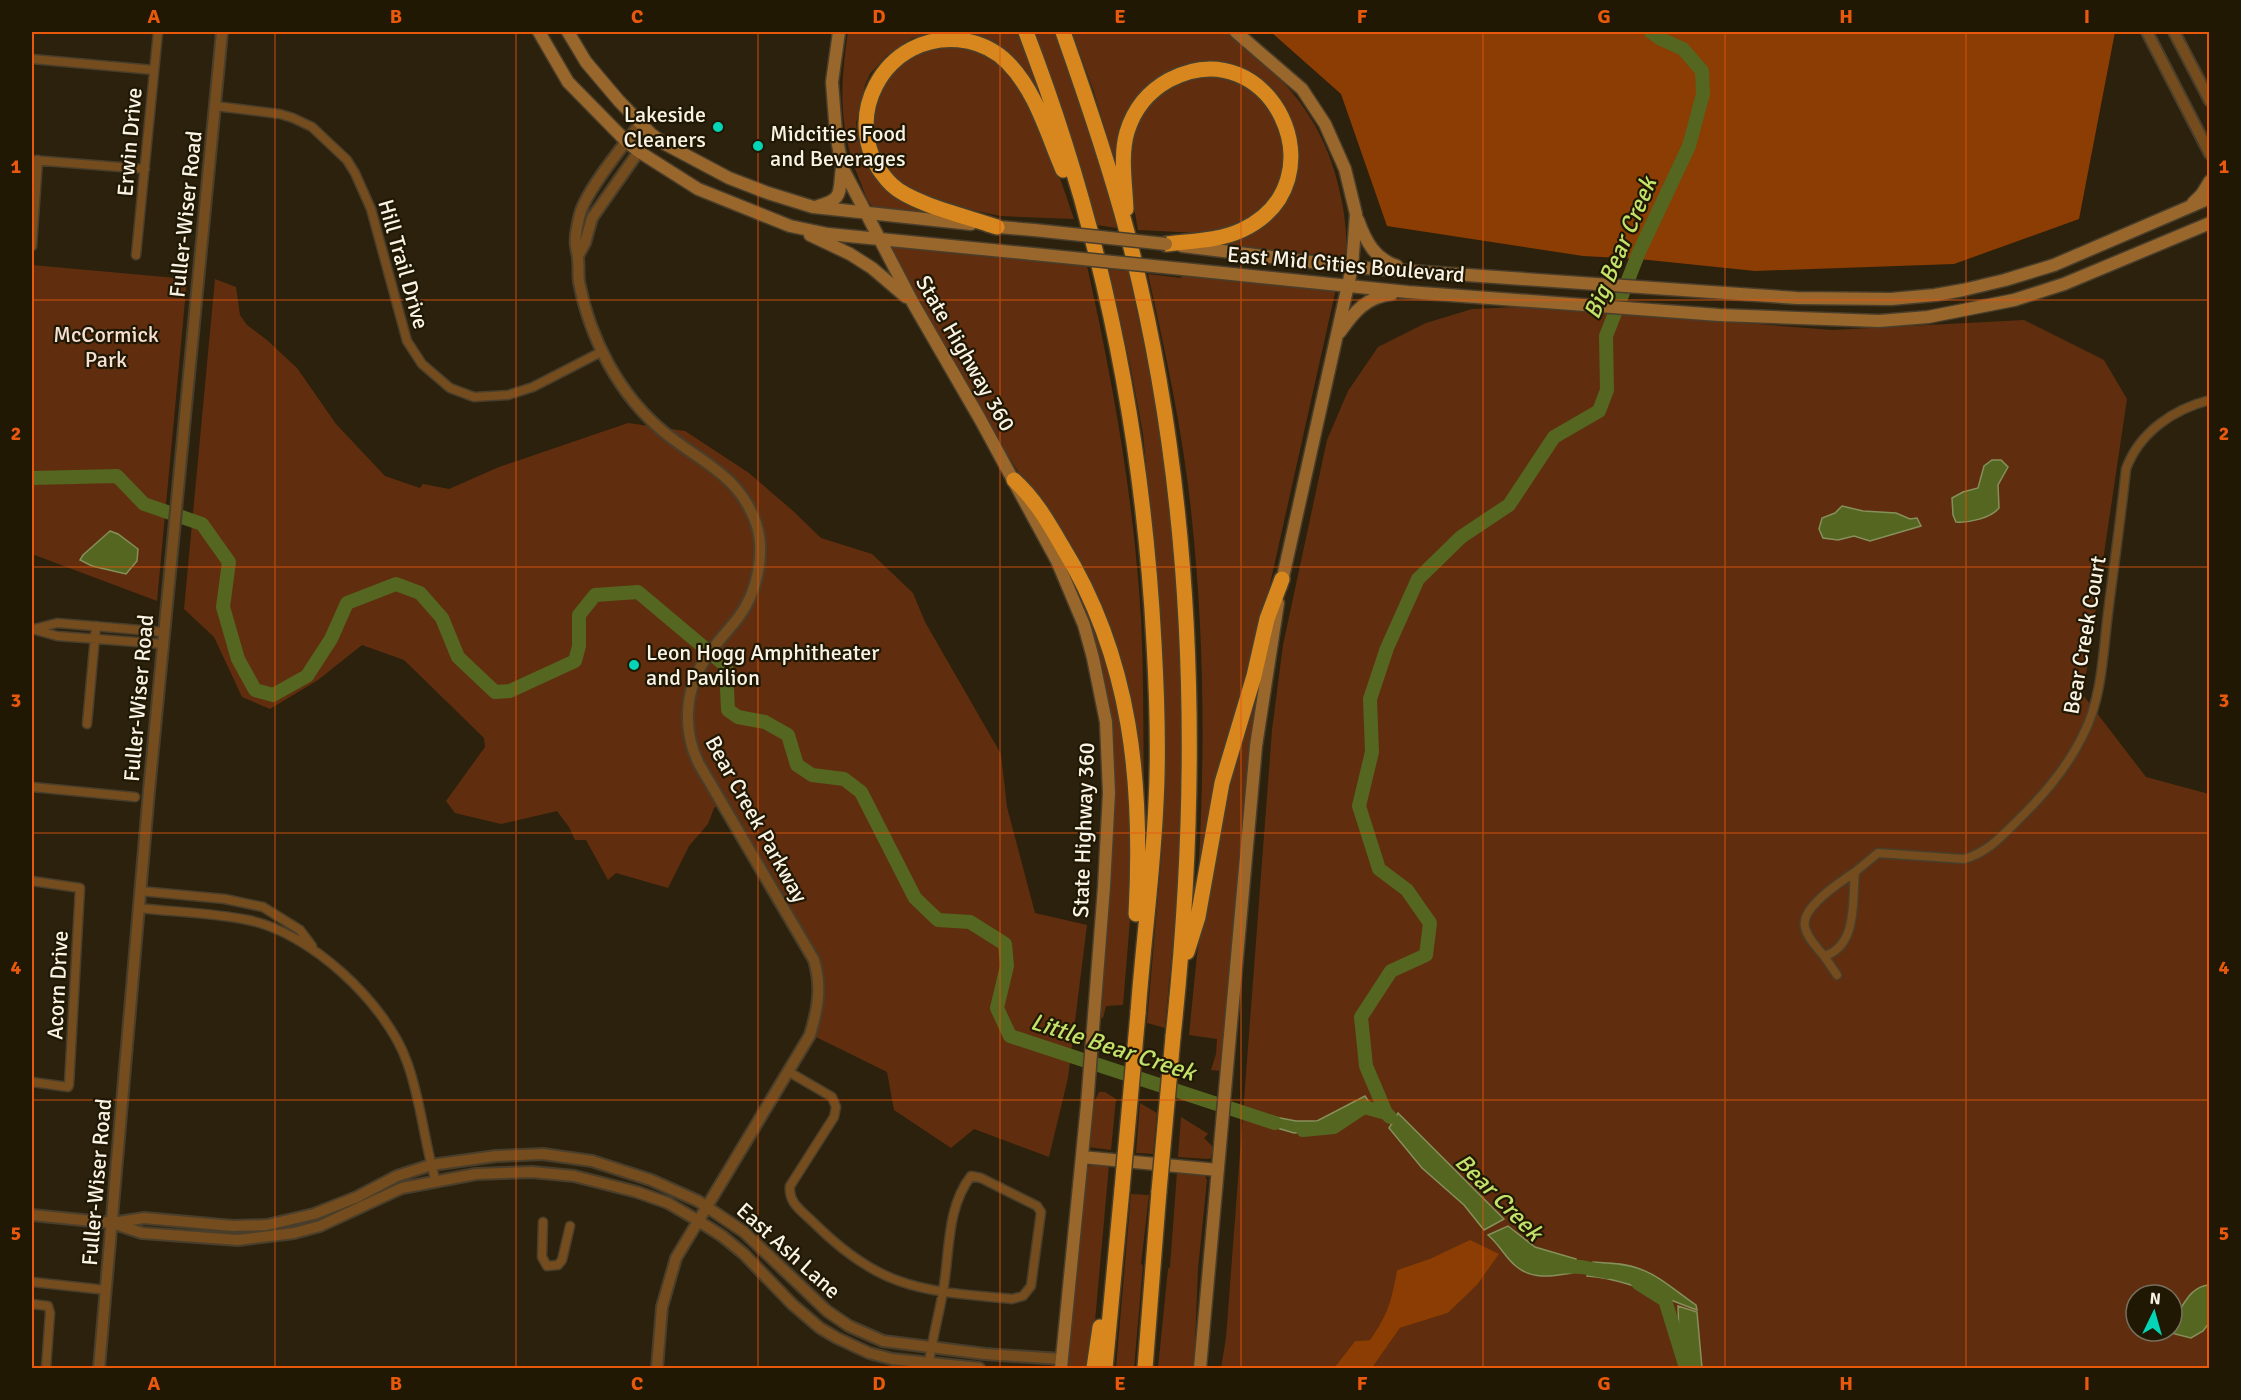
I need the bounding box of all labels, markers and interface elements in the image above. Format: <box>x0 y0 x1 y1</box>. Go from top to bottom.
text: A <box>148 4 161 29</box>
text: B <box>390 4 402 29</box>
text: C <box>631 4 643 29</box>
text: D <box>872 4 886 29</box>
text: E <box>1114 4 1126 29</box>
text: F <box>1357 4 1368 29</box>
text: G <box>1597 4 1611 29</box>
text: H <box>1839 4 1853 29</box>
text: I <box>2084 4 2090 29</box>
street label: Erwin Drive <box>111 86 148 198</box>
place label: Lakeside Cleaners <box>624 101 706 153</box>
marker: Lakeside Cleaners <box>711 120 725 134</box>
place label: Midcities Food and Beverages <box>770 120 907 172</box>
street label: Fuller-Wiser Road <box>163 129 208 299</box>
marker: Midcities Food and Beverages <box>751 139 765 153</box>
text: 1 <box>11 154 22 179</box>
text: 1 <box>2219 154 2230 179</box>
water label: Big Bear Creek <box>1577 171 1664 323</box>
street label: Hill Trail Drive <box>372 196 435 332</box>
street label: East Mid Cities Boulevard <box>1226 241 1466 288</box>
street label: State Highway 360 <box>910 270 1021 436</box>
park label: McCormick Park <box>53 321 159 373</box>
text: 2 <box>11 421 21 446</box>
text: 2 <box>2219 421 2229 446</box>
street label: Bear Creek Court <box>2057 554 2112 716</box>
street label: Fuller-Wiser Road <box>118 613 159 783</box>
place label: Leon Hogg Amphitheater and Pavilion <box>646 639 879 691</box>
marker: Leon Hogg Amphitheater and Pavilion <box>627 658 641 672</box>
text: 3 <box>11 688 21 713</box>
text: 3 <box>2219 688 2229 713</box>
street label: Bear Creek Parkway <box>700 731 814 908</box>
street label: State Highway 360 <box>1067 742 1100 918</box>
street label: Acorn Drive <box>41 930 74 1040</box>
text: 4 <box>11 955 22 980</box>
text: 4 <box>2219 955 2230 980</box>
water label: Little Bear Creek <box>1027 1006 1201 1088</box>
street label: Fuller-Wiser Road <box>76 1097 117 1267</box>
water label: Bear Creek <box>1449 1147 1551 1249</box>
street label: East Ash Lane <box>731 1197 846 1304</box>
text: 5 <box>11 1221 21 1246</box>
text: 5 <box>2219 1221 2229 1246</box>
north arrow <box>2124 1283 2184 1343</box>
text: N <box>2149 1289 2162 1310</box>
text: A <box>148 1371 161 1396</box>
text: B <box>390 1371 402 1396</box>
text: C <box>631 1371 643 1396</box>
text: D <box>872 1371 886 1396</box>
text: E <box>1114 1371 1126 1396</box>
text: F <box>1357 1371 1368 1396</box>
text: G <box>1597 1371 1611 1396</box>
text: H <box>1839 1371 1853 1396</box>
text: I <box>2084 1371 2090 1396</box>

